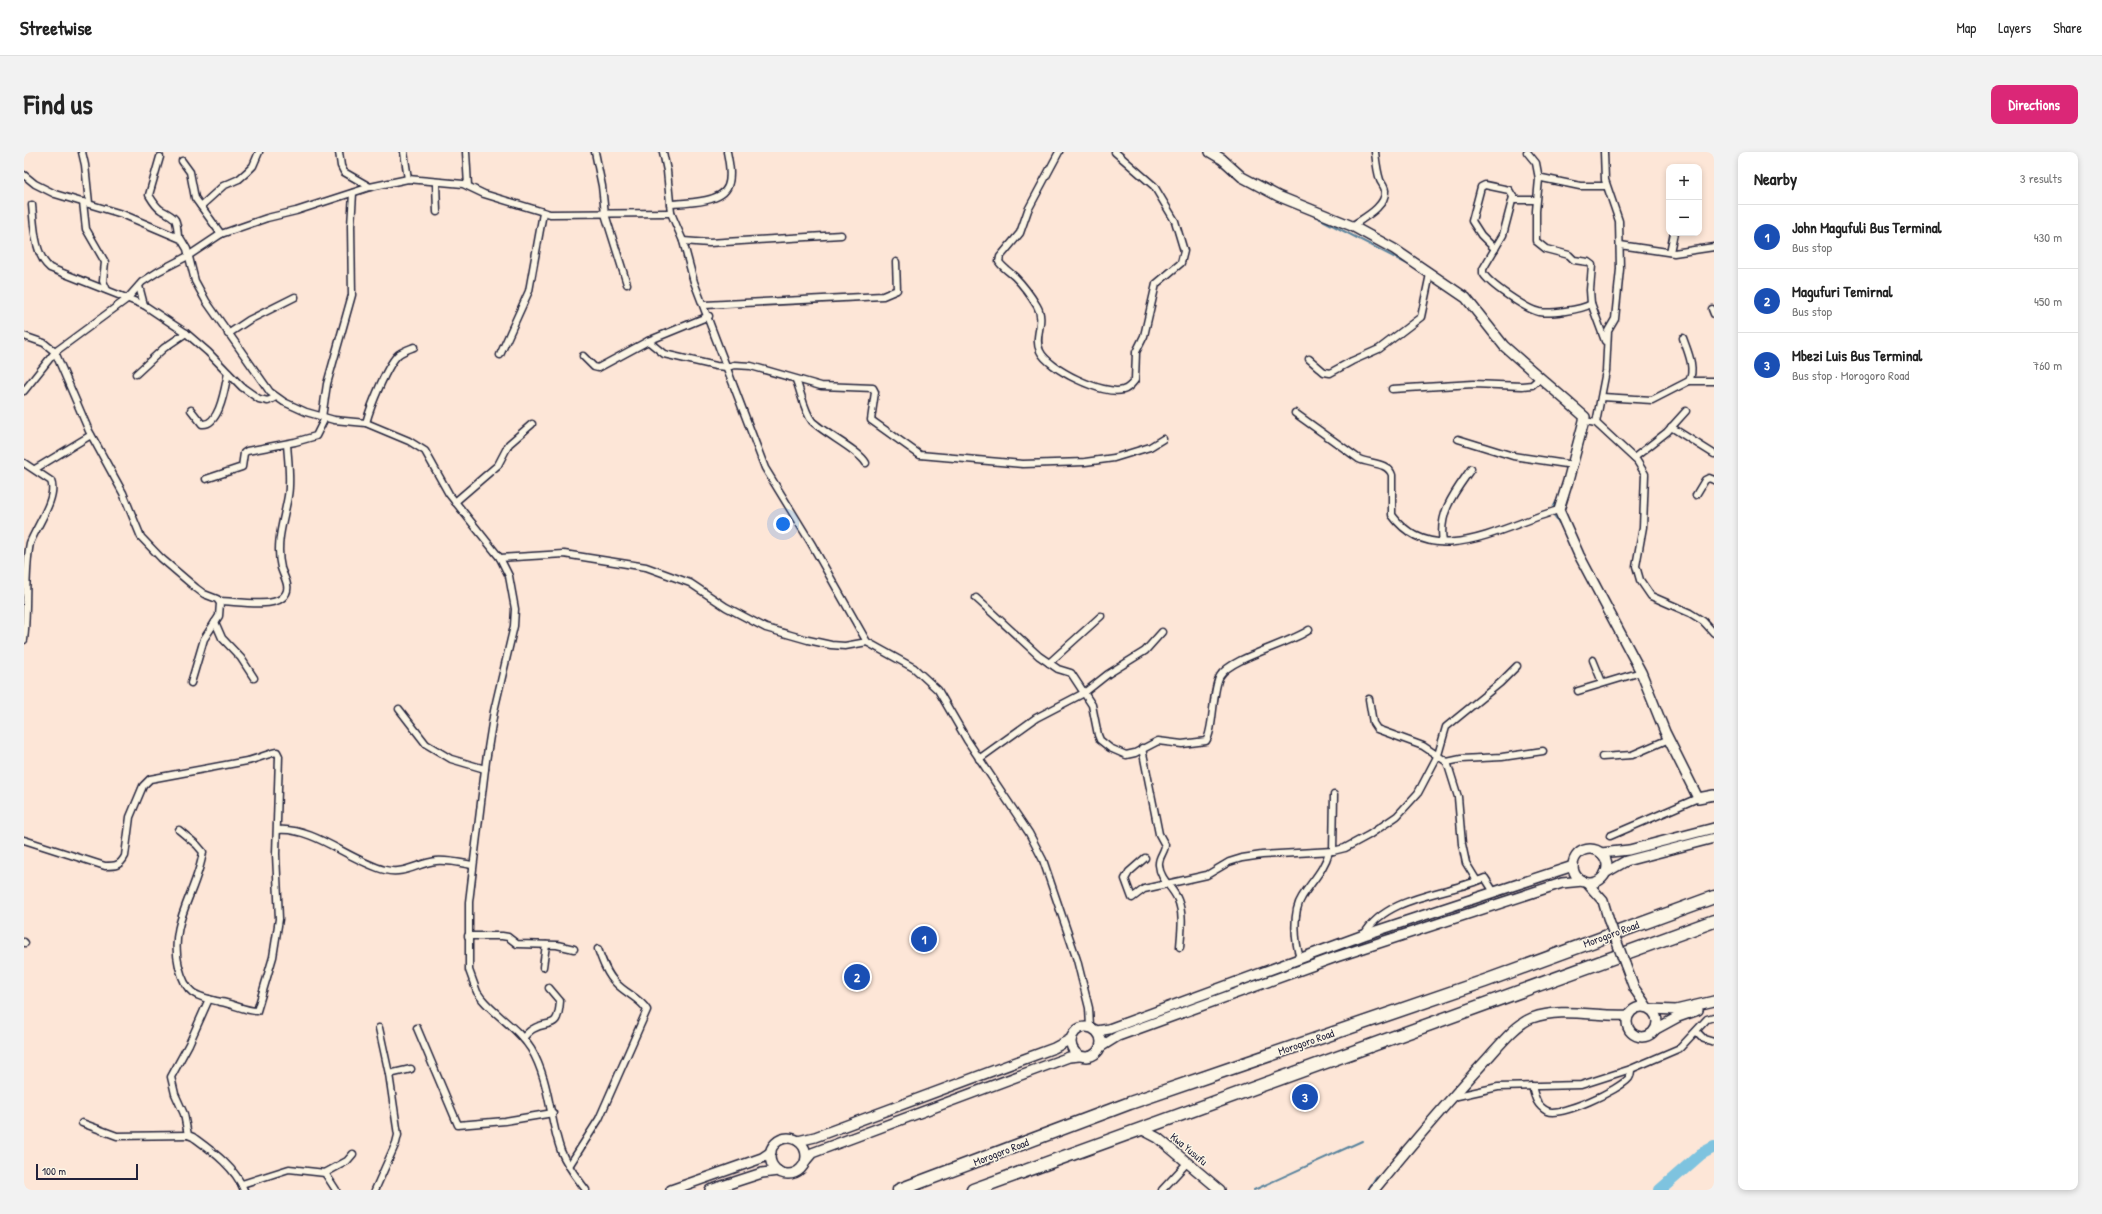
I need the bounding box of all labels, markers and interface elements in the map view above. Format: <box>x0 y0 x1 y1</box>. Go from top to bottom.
text: Streetwise <box>20 15 92 41</box>
text: Map <box>1956 18 1976 37</box>
text: Layers <box>1998 18 2031 37</box>
text: Share <box>2053 18 2082 37</box>
text: Find us <box>24 85 93 123</box>
button: Directions <box>1991 85 2078 124</box>
map controls <box>1666 164 1702 236</box>
button: + <box>1666 164 1702 200</box>
text: Nearby <box>1754 167 1797 190</box>
text: 3 results <box>2020 169 2062 187</box>
button: − <box>1666 200 1702 236</box>
text: John Magufuli Bus Terminal <box>1792 217 1942 238</box>
text: 1 <box>1765 228 1769 246</box>
text: 430 m <box>2034 228 2062 246</box>
text: Bus stop <box>1792 238 1832 256</box>
text: Magufuri Temirnal <box>1792 281 1892 302</box>
text: 2 <box>1764 292 1770 310</box>
text: 450 m <box>2034 292 2062 310</box>
text: Bus stop <box>1792 302 1832 320</box>
text: Mbezi Luis Bus Terminal <box>1792 345 1922 366</box>
text: 3 <box>1764 356 1770 374</box>
text: 760 m <box>2033 356 2062 374</box>
text: Bus stop · Morogoro Road <box>1792 366 1909 384</box>
your location <box>773 514 793 534</box>
street label: Morogoro Road <box>1581 917 1641 951</box>
pin: 1 <box>911 924 937 954</box>
pin: 2 <box>844 962 870 992</box>
street label: Morogoro Road <box>1276 1026 1336 1058</box>
pin: 3 <box>1292 1082 1318 1112</box>
street label: Kwa Yusufu <box>1168 1130 1211 1169</box>
street label: Morogoro Road <box>971 1135 1031 1169</box>
scale bar <box>36 1162 138 1181</box>
text: 100 m <box>42 1164 66 1178</box>

